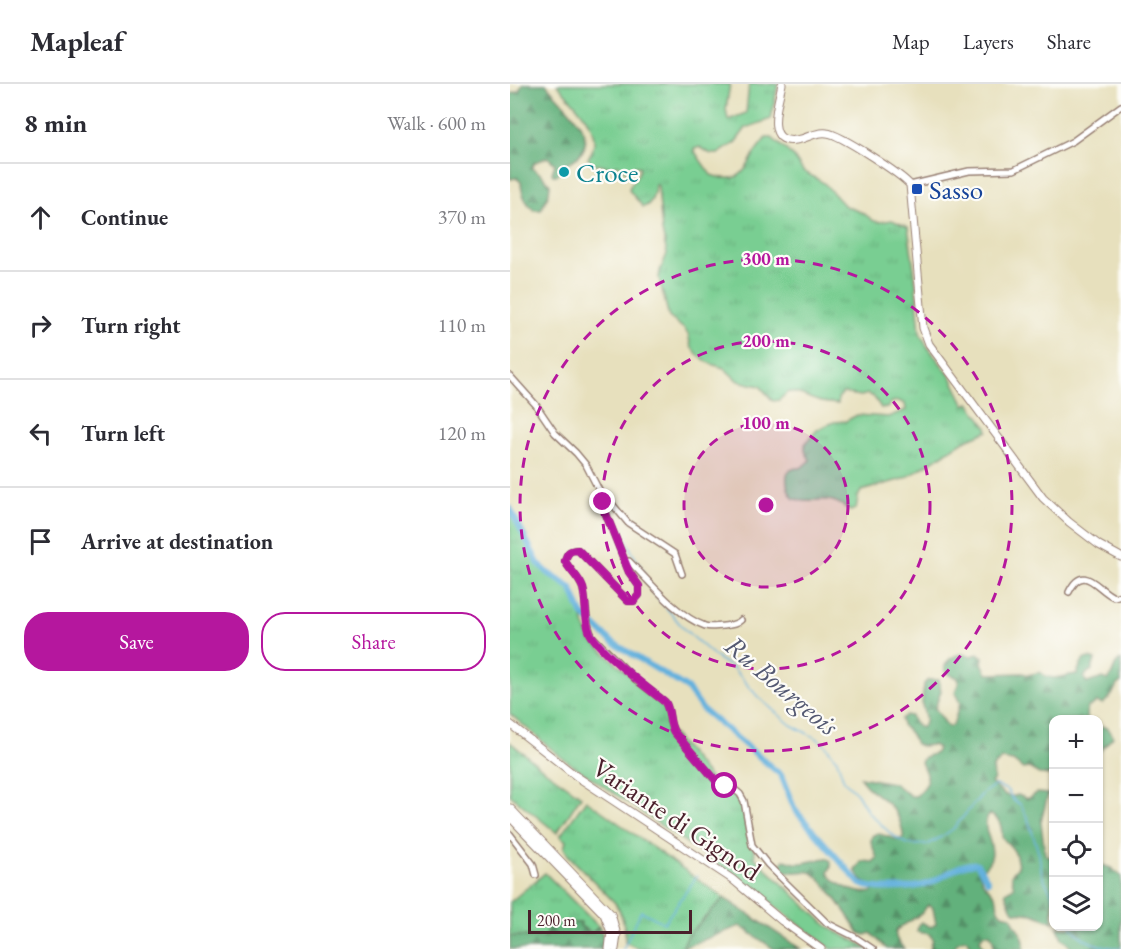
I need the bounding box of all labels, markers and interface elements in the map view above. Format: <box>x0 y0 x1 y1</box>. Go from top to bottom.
text: Mapleaf <box>30 23 124 59</box>
text: Map <box>892 28 930 55</box>
text: Layers <box>963 28 1014 55</box>
text: Share <box>1047 28 1091 55</box>
text: 8 min <box>24 106 87 140</box>
text: Walk · 600 m <box>387 110 486 136</box>
place label: Croce <box>576 155 639 190</box>
marker: Croce <box>557 165 571 179</box>
place label: Sasso <box>929 172 983 207</box>
marker: Sasso <box>910 182 924 196</box>
icon: ahead <box>24 201 57 234</box>
text: Continue <box>81 203 168 232</box>
text: 370 m <box>438 204 486 230</box>
text: 300 m <box>742 247 790 270</box>
icon: right <box>24 309 57 342</box>
text: Turn right <box>81 311 180 340</box>
text: 110 m <box>438 312 486 338</box>
text: 200 m <box>742 329 790 352</box>
text: 100 m <box>742 411 790 434</box>
icon: left <box>24 417 57 450</box>
text: Turn left <box>81 419 165 448</box>
text: 120 m <box>438 420 486 446</box>
route end <box>589 488 615 514</box>
centre of rings <box>756 495 776 515</box>
icon: arrive <box>24 525 57 558</box>
text: Arrive at destination <box>81 527 273 556</box>
button: Save <box>24 612 249 671</box>
button: Share <box>261 612 486 671</box>
water label: Ru Bourgeois <box>718 627 847 743</box>
map controls <box>1049 715 1103 931</box>
button: + <box>1049 715 1103 769</box>
street label: Variante di Gignod <box>586 750 768 889</box>
button: − <box>1049 769 1103 823</box>
route start <box>711 772 737 798</box>
button: locate <box>1049 823 1103 877</box>
button: layers <box>1049 877 1103 931</box>
scale bar <box>528 907 692 934</box>
text: 200 m <box>537 910 576 931</box>

